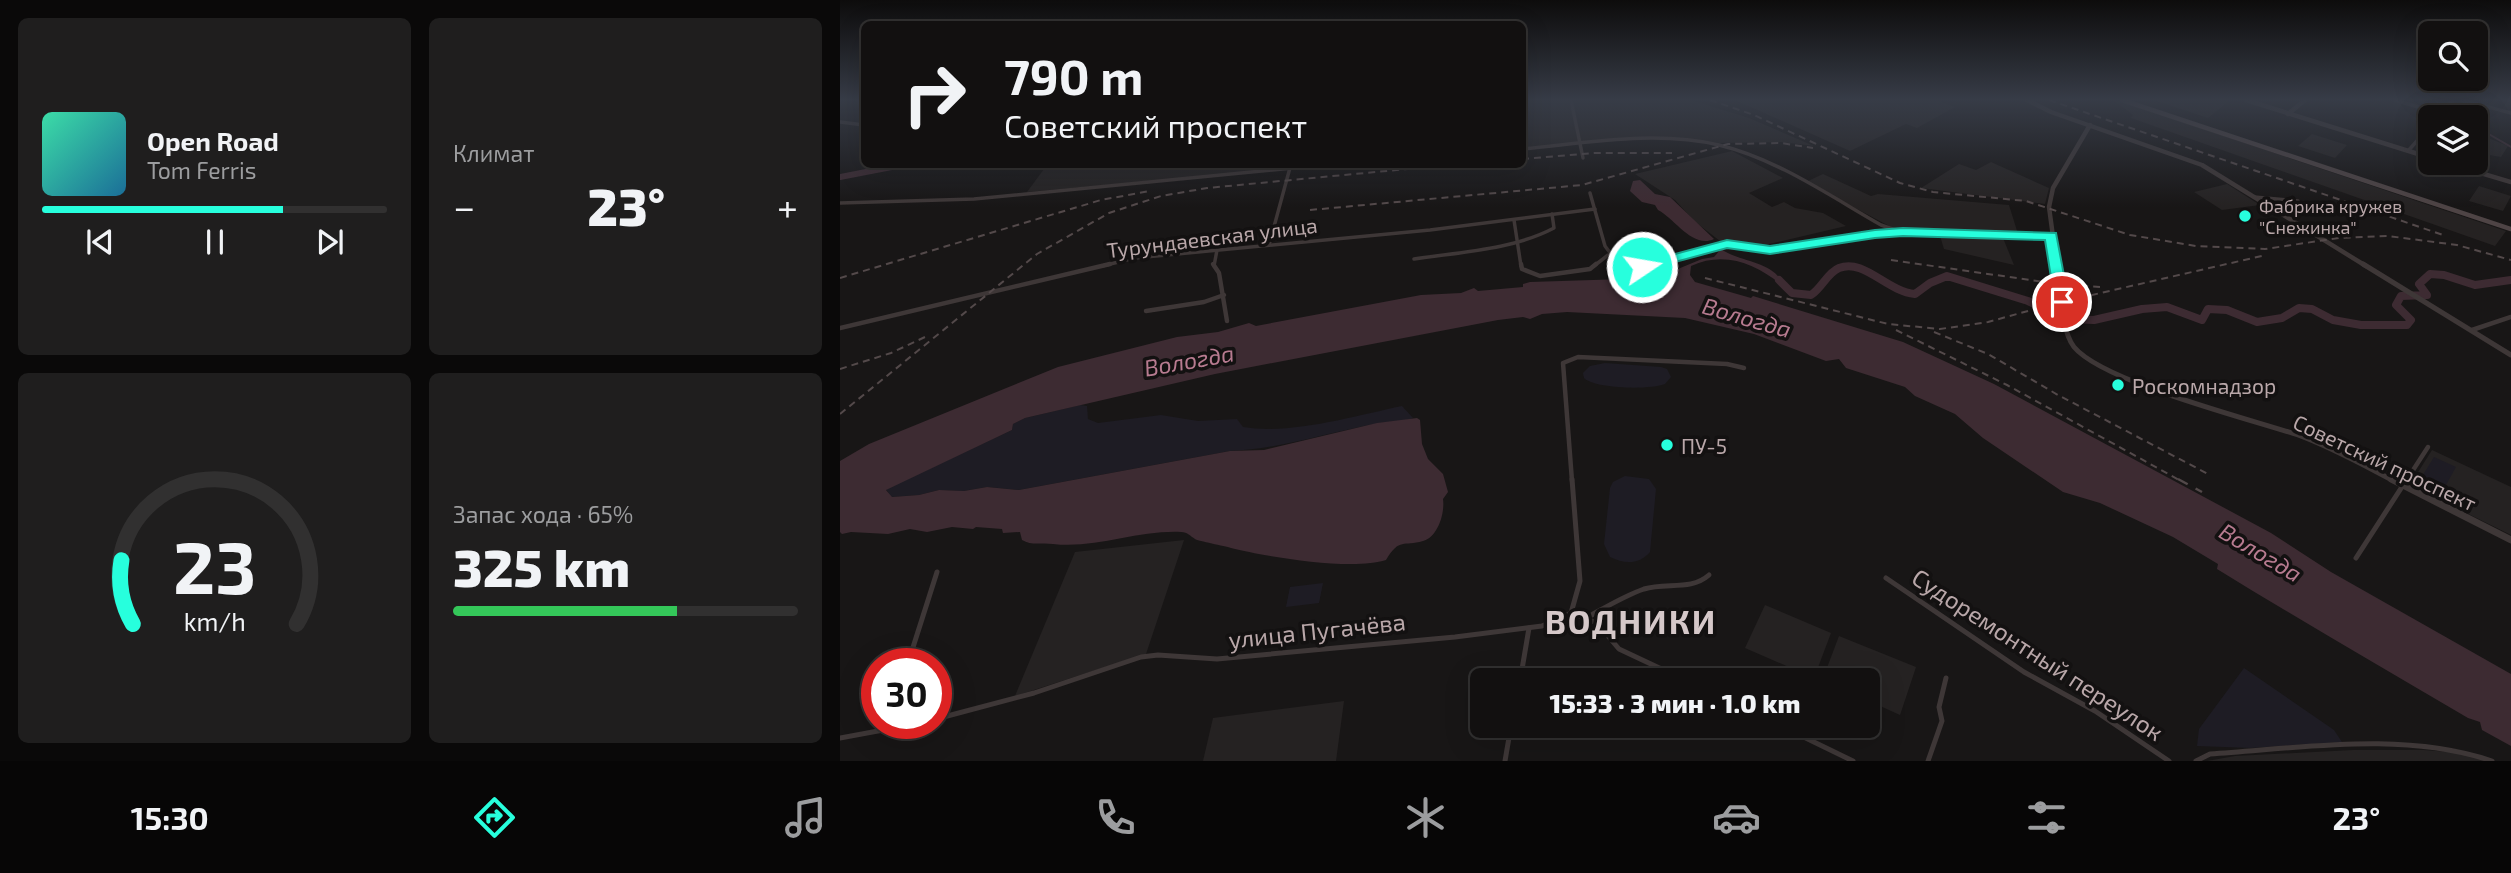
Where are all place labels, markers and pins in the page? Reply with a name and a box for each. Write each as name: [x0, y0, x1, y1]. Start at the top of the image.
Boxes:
place label: Фабрика кружев "Снежинка": [2259, 195, 2402, 238]
marker: Фабрика кружев "Снежинка": [2237, 208, 2253, 224]
pin: [2032, 272, 2092, 332]
place label: Роскомнадзор: [2132, 373, 2276, 398]
marker: Роскомнадзор: [2110, 377, 2126, 393]
place label: ПУ-5: [1681, 433, 1727, 458]
marker: ПУ-5: [1659, 437, 1675, 453]

